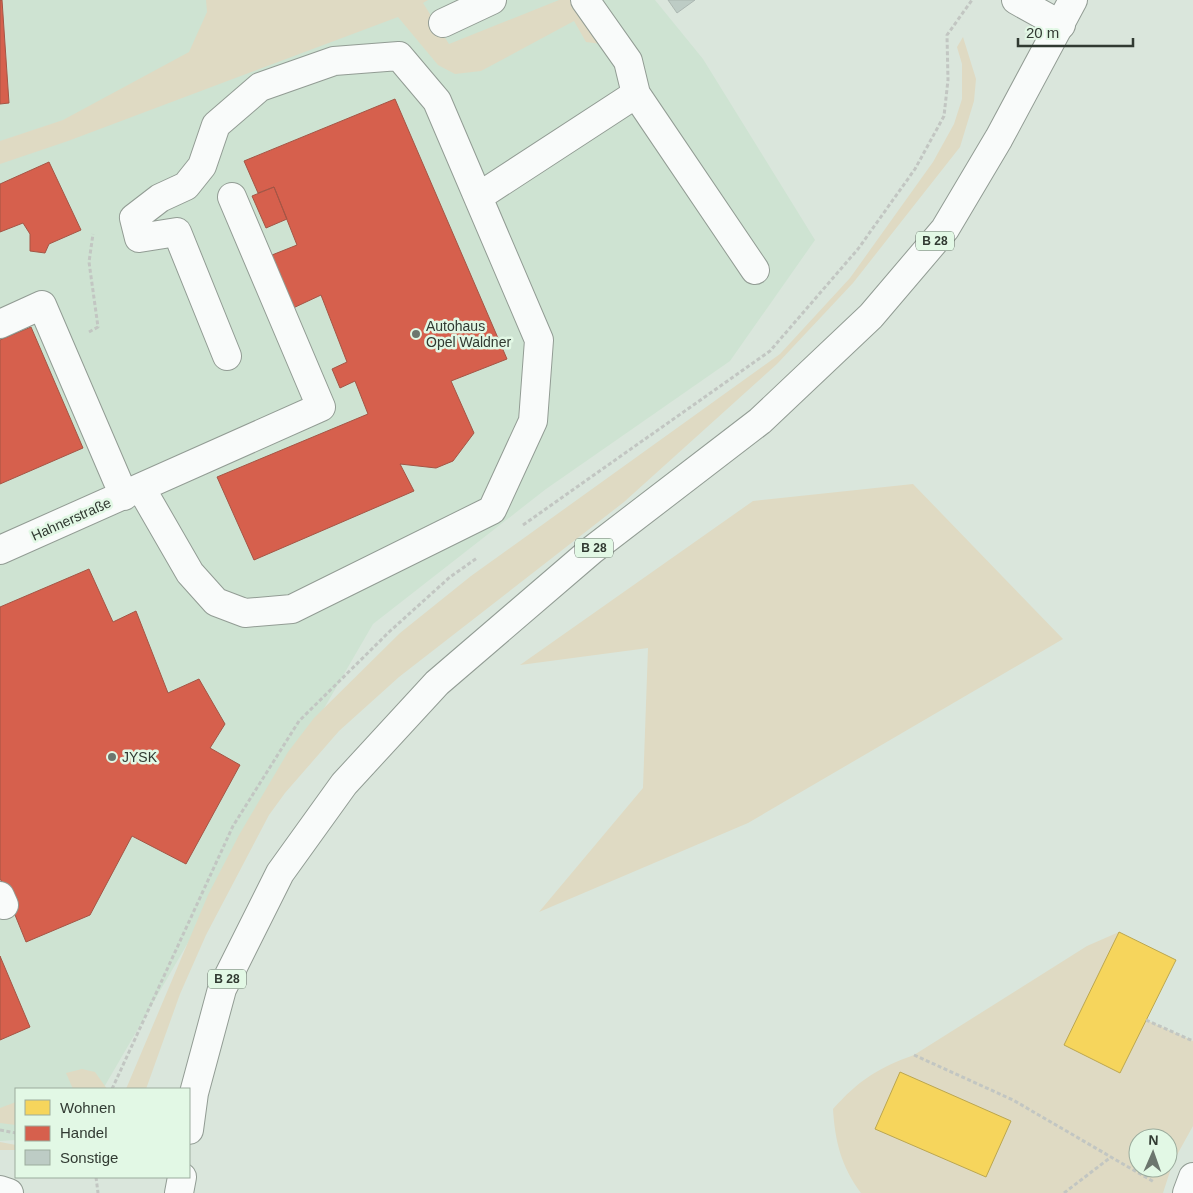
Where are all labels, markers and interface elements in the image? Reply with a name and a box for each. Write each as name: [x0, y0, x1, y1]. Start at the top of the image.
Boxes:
scale bar: [1018, 15, 1133, 47]
text: 20 m: [1026, 24, 1059, 41]
road number: B 28: [916, 232, 954, 250]
place label: Autohaus Opel Waldner: [426, 318, 511, 350]
marker: Autohaus Opel Waldner: [410, 328, 422, 340]
street label: Hahnerstraße: [29, 494, 114, 544]
road number: B 28: [575, 538, 613, 558]
place label: JYSK: [122, 749, 158, 765]
marker: JYSK: [106, 751, 118, 763]
road number: B 28: [208, 970, 246, 989]
legend: [15, 1088, 190, 1178]
text: Wohnen: [60, 1099, 116, 1116]
text: Handel: [60, 1124, 108, 1141]
north arrow: [1128, 1128, 1178, 1178]
text: N: [1148, 1132, 1159, 1148]
text: Sonstige: [60, 1149, 118, 1166]

